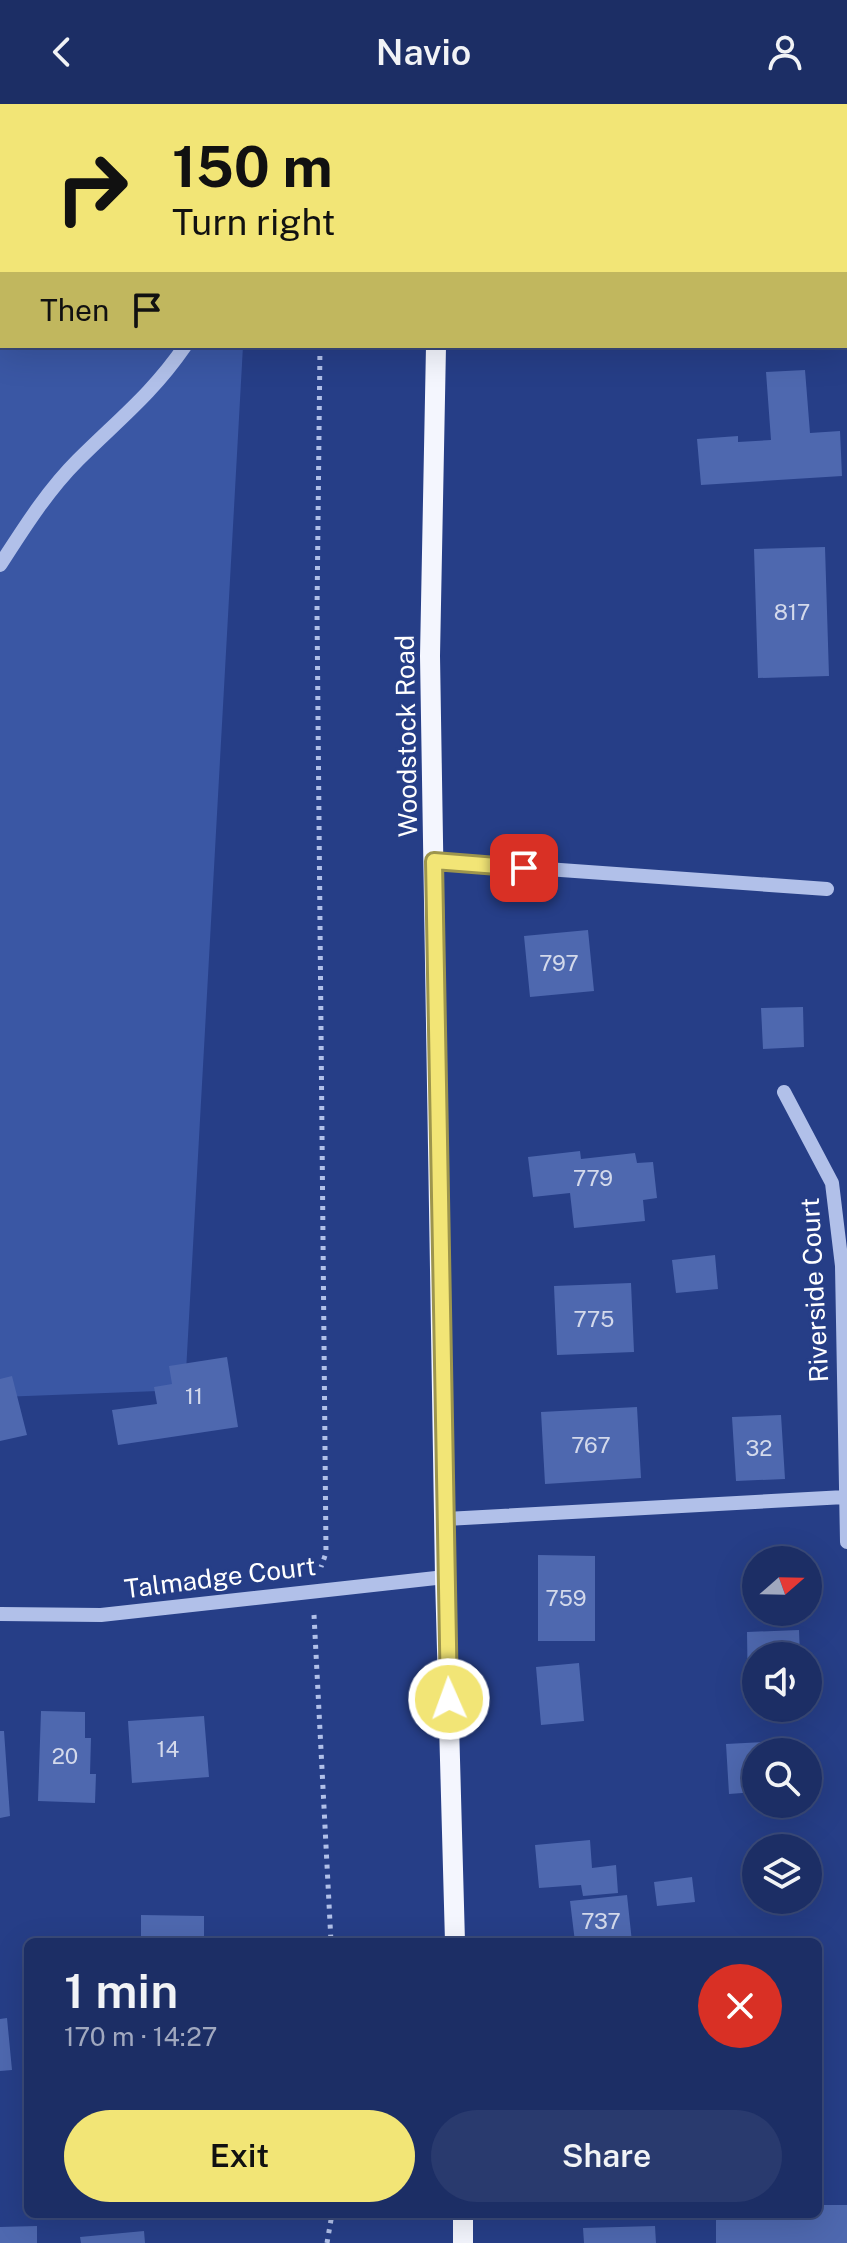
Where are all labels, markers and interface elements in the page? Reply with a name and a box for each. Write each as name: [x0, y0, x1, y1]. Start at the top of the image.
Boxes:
icon: back: [40, 30, 84, 74]
icon: person: [763, 30, 807, 74]
text: Navio: [376, 31, 471, 73]
text: 150 m: [172, 134, 333, 200]
icon: right: [40, 136, 144, 240]
text: Turn right: [172, 201, 335, 243]
icon: arrive: [125, 288, 169, 332]
text: Then: [40, 292, 109, 328]
house number: 817: [774, 599, 810, 625]
street label: Woodstock Road: [389, 635, 423, 837]
pin: [490, 834, 558, 902]
icon: arrive: [502, 846, 546, 890]
house number: 797: [539, 950, 579, 976]
house number: 779: [573, 1165, 613, 1191]
street label: Riverside Court: [794, 1197, 834, 1383]
house number: 775: [574, 1306, 614, 1332]
house number: 11: [185, 1383, 203, 1409]
house number: 767: [571, 1432, 611, 1458]
house number: 32: [746, 1435, 772, 1461]
north arrow: [742, 1546, 822, 1626]
map controls: [742, 1546, 822, 1914]
street label: Talmadge Court: [123, 1550, 317, 1604]
house number: 759: [545, 1585, 587, 1611]
button: sound: [742, 1642, 822, 1722]
position arrow: [407, 1657, 491, 1741]
house number: 14: [157, 1736, 180, 1762]
button: search: [742, 1738, 822, 1818]
house number: 20: [52, 1743, 78, 1769]
button: layers: [742, 1834, 822, 1914]
house number: 737: [581, 1908, 621, 1934]
text: 1 min: [64, 1962, 178, 2019]
button: close: [698, 1964, 782, 2048]
text: 170 m · 14:27: [64, 2021, 217, 2052]
button: Exit: [64, 2110, 415, 2202]
button: Share: [431, 2110, 782, 2202]

